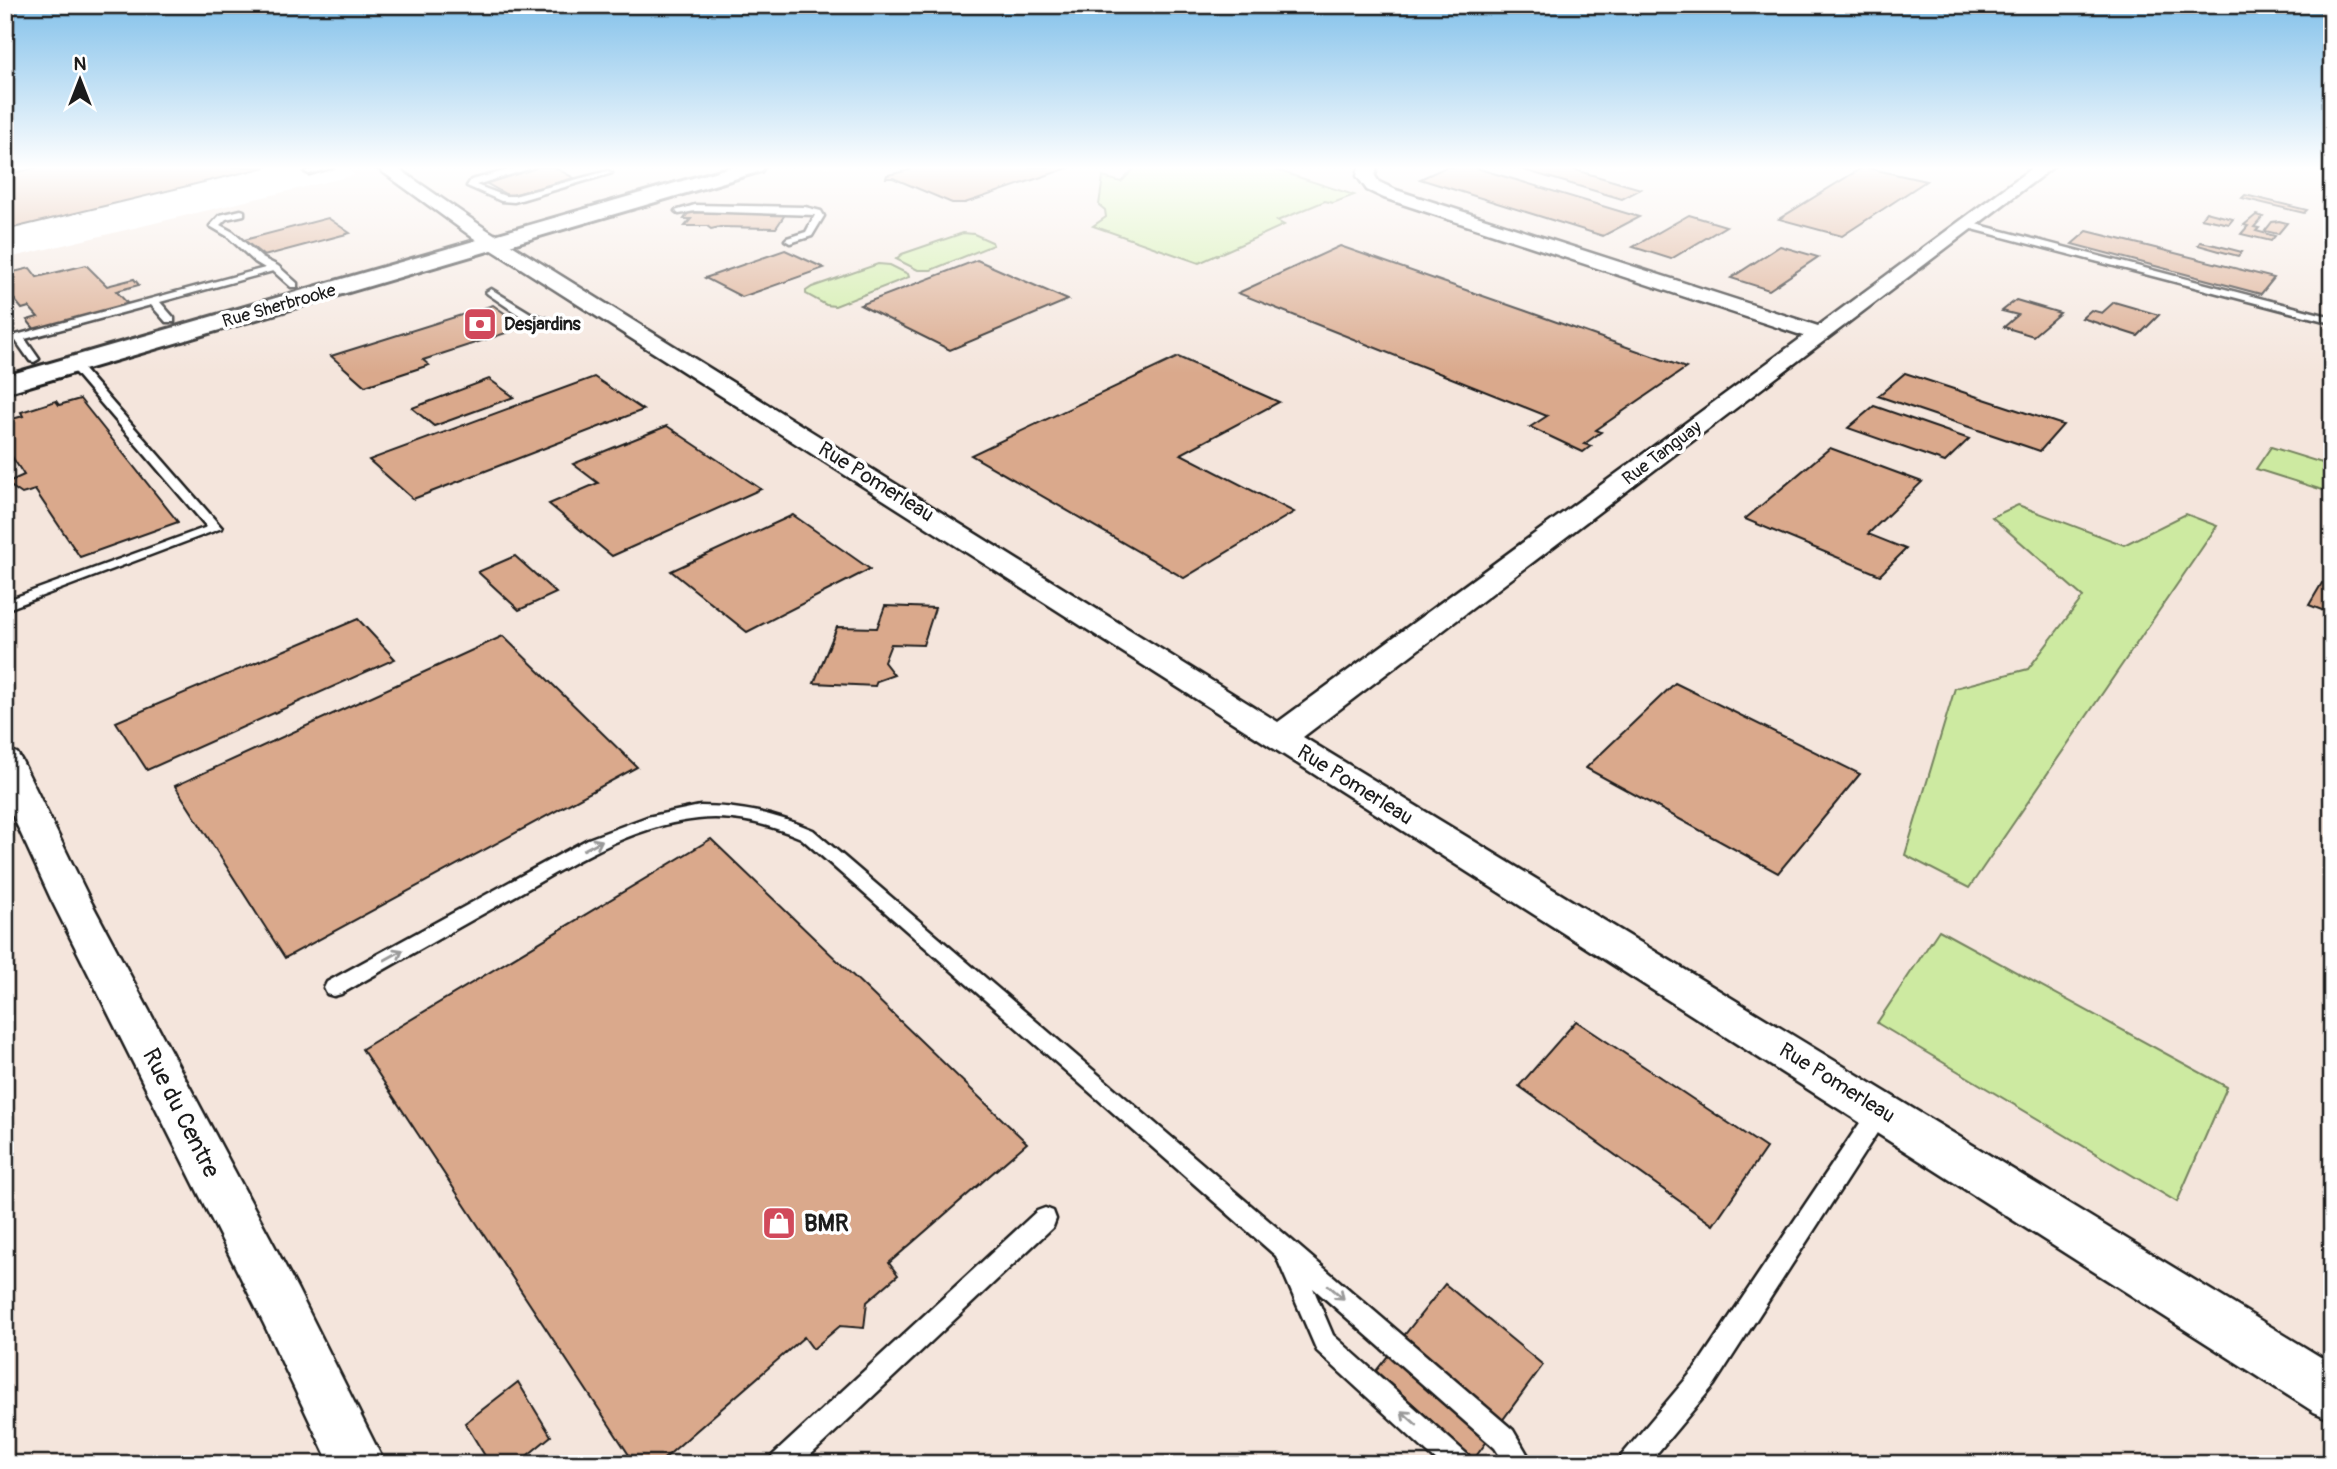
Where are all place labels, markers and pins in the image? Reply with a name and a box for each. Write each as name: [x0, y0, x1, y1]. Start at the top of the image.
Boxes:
bank icon: Desjardins: [461, 305, 499, 343]
place label: Desjardins: [504, 313, 581, 336]
shop icon: BMR: [760, 1204, 798, 1242]
place label: BMR: [804, 1209, 849, 1238]

